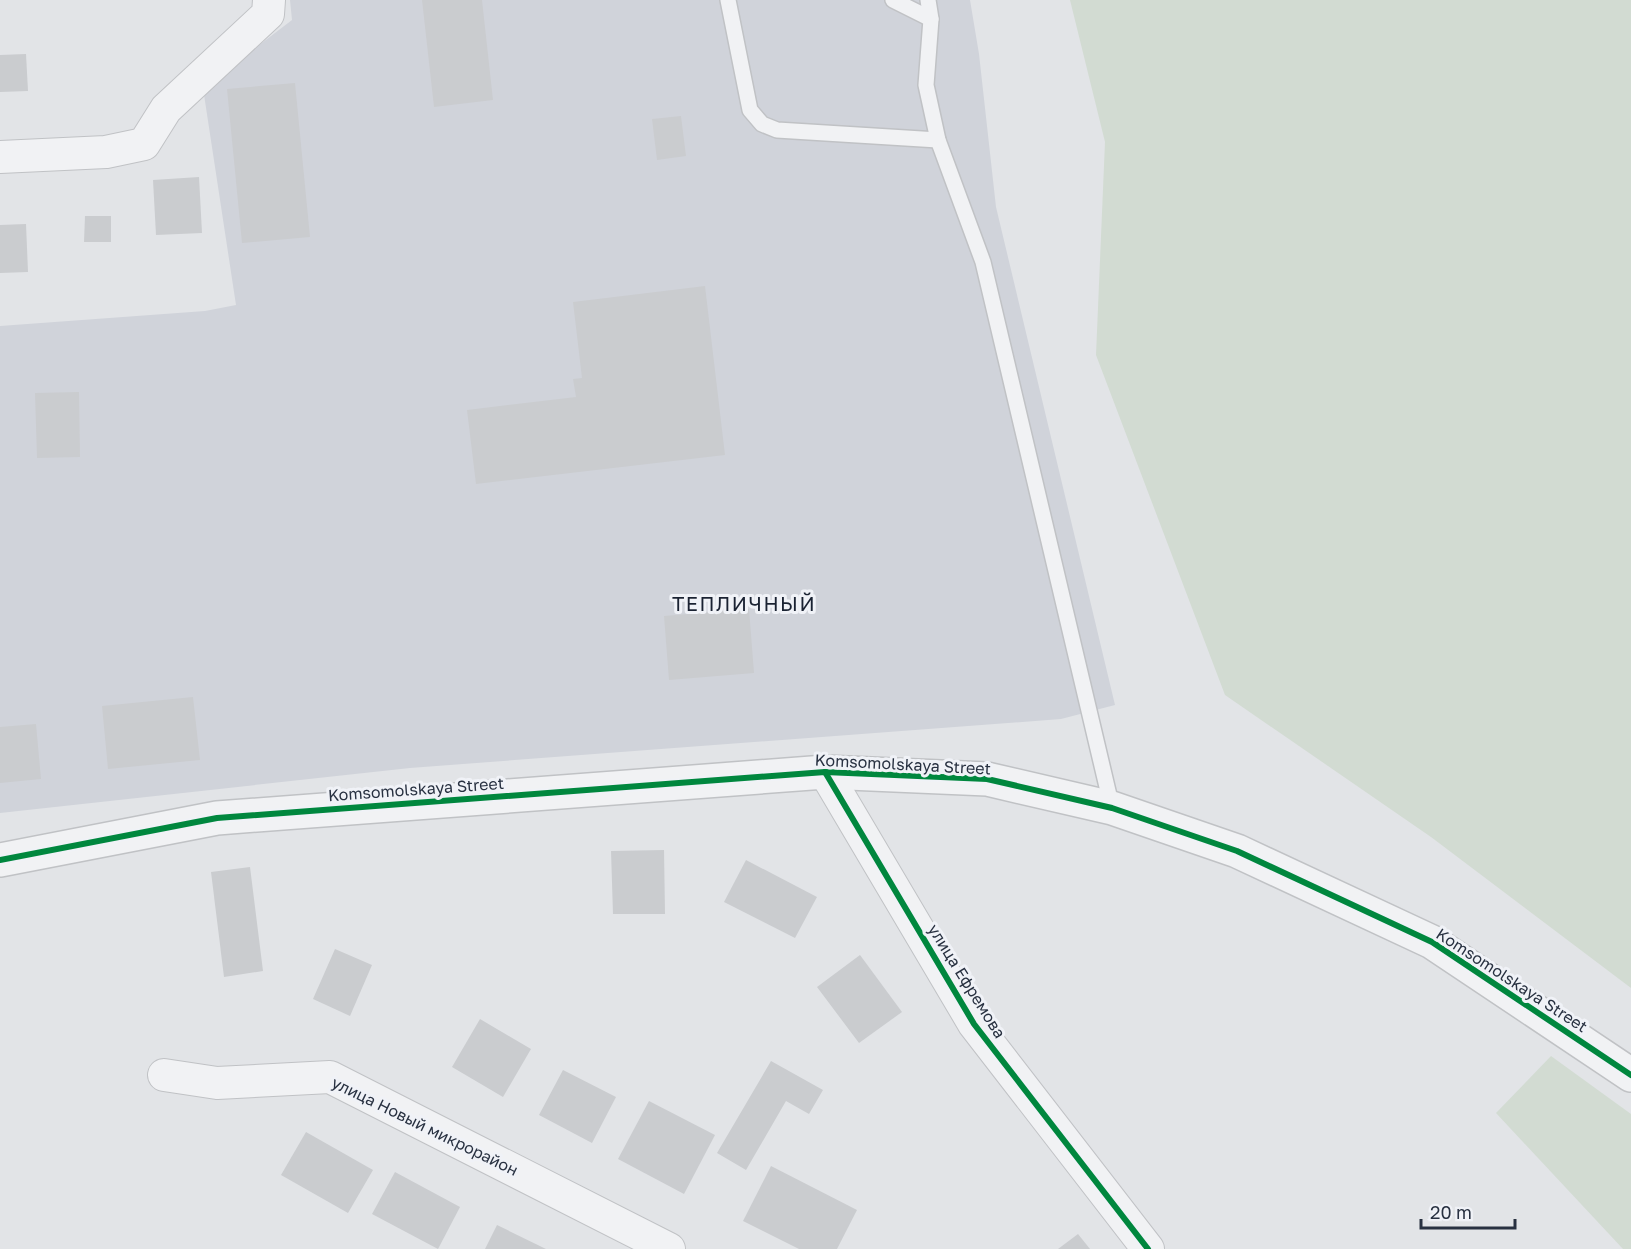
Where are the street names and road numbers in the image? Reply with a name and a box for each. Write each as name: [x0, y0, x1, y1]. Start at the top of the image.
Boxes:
street label: Komsomolskaya Street: [814, 749, 992, 779]
street label: Komsomolskaya Street: [327, 773, 505, 805]
street label: улица Ефремова: [924, 920, 1010, 1042]
street label: Komsomolskaya Street: [1433, 924, 1591, 1036]
street label: улица Новый микрорайон: [328, 1072, 522, 1180]

